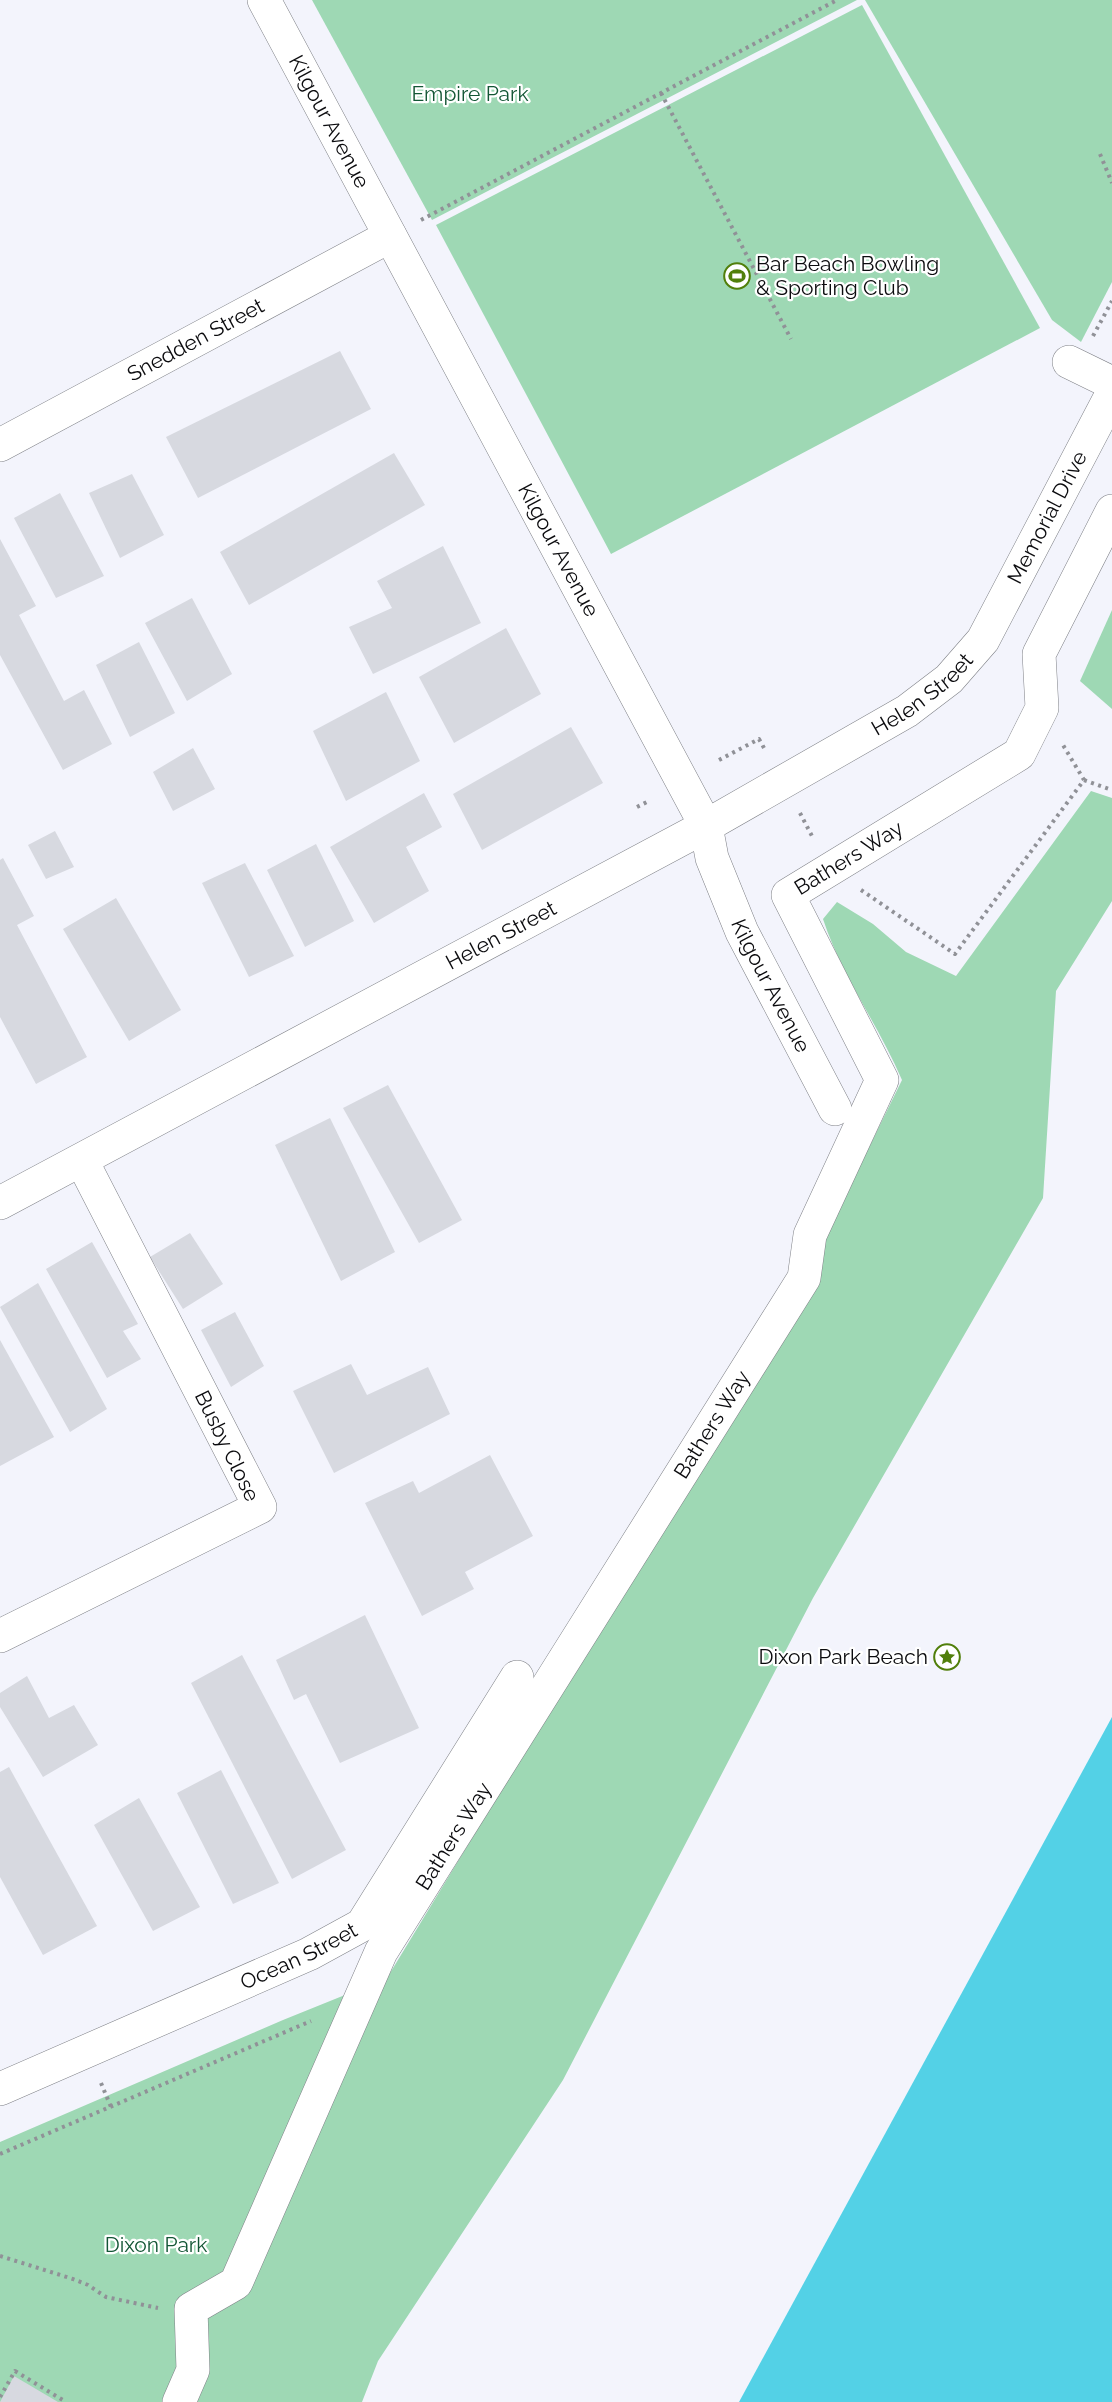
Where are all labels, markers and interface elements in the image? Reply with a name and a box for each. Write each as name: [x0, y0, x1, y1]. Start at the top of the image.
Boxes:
street label: Kilgour Avenue: [284, 51, 375, 192]
park label: Empire Park: [411, 81, 529, 106]
place label: Bar Beach Bowling & Sporting Club: [756, 251, 939, 300]
sports icon: Bar Beach Bowling & Sporting Club: [722, 261, 752, 291]
street label: Snedden Street: [123, 293, 268, 387]
street label: Memorial Drive: [1002, 446, 1092, 588]
street label: Kilgour Avenue: [513, 479, 605, 621]
street label: Helen Street: [867, 648, 978, 741]
street label: Bathers Way: [790, 815, 907, 900]
street label: Helen Street: [441, 895, 560, 975]
street label: Kilgour Avenue: [726, 915, 816, 1056]
street label: Bathers Way: [668, 1366, 755, 1483]
street label: Busby Close: [190, 1386, 265, 1505]
place icon: Dixon Park Beach: [932, 1642, 962, 1672]
place label: Dixon Park Beach: [758, 1644, 928, 1669]
street label: Bathers Way: [410, 1777, 496, 1894]
street label: Ocean Street: [236, 1917, 361, 1994]
park label: Dixon Park: [105, 2232, 207, 2257]

